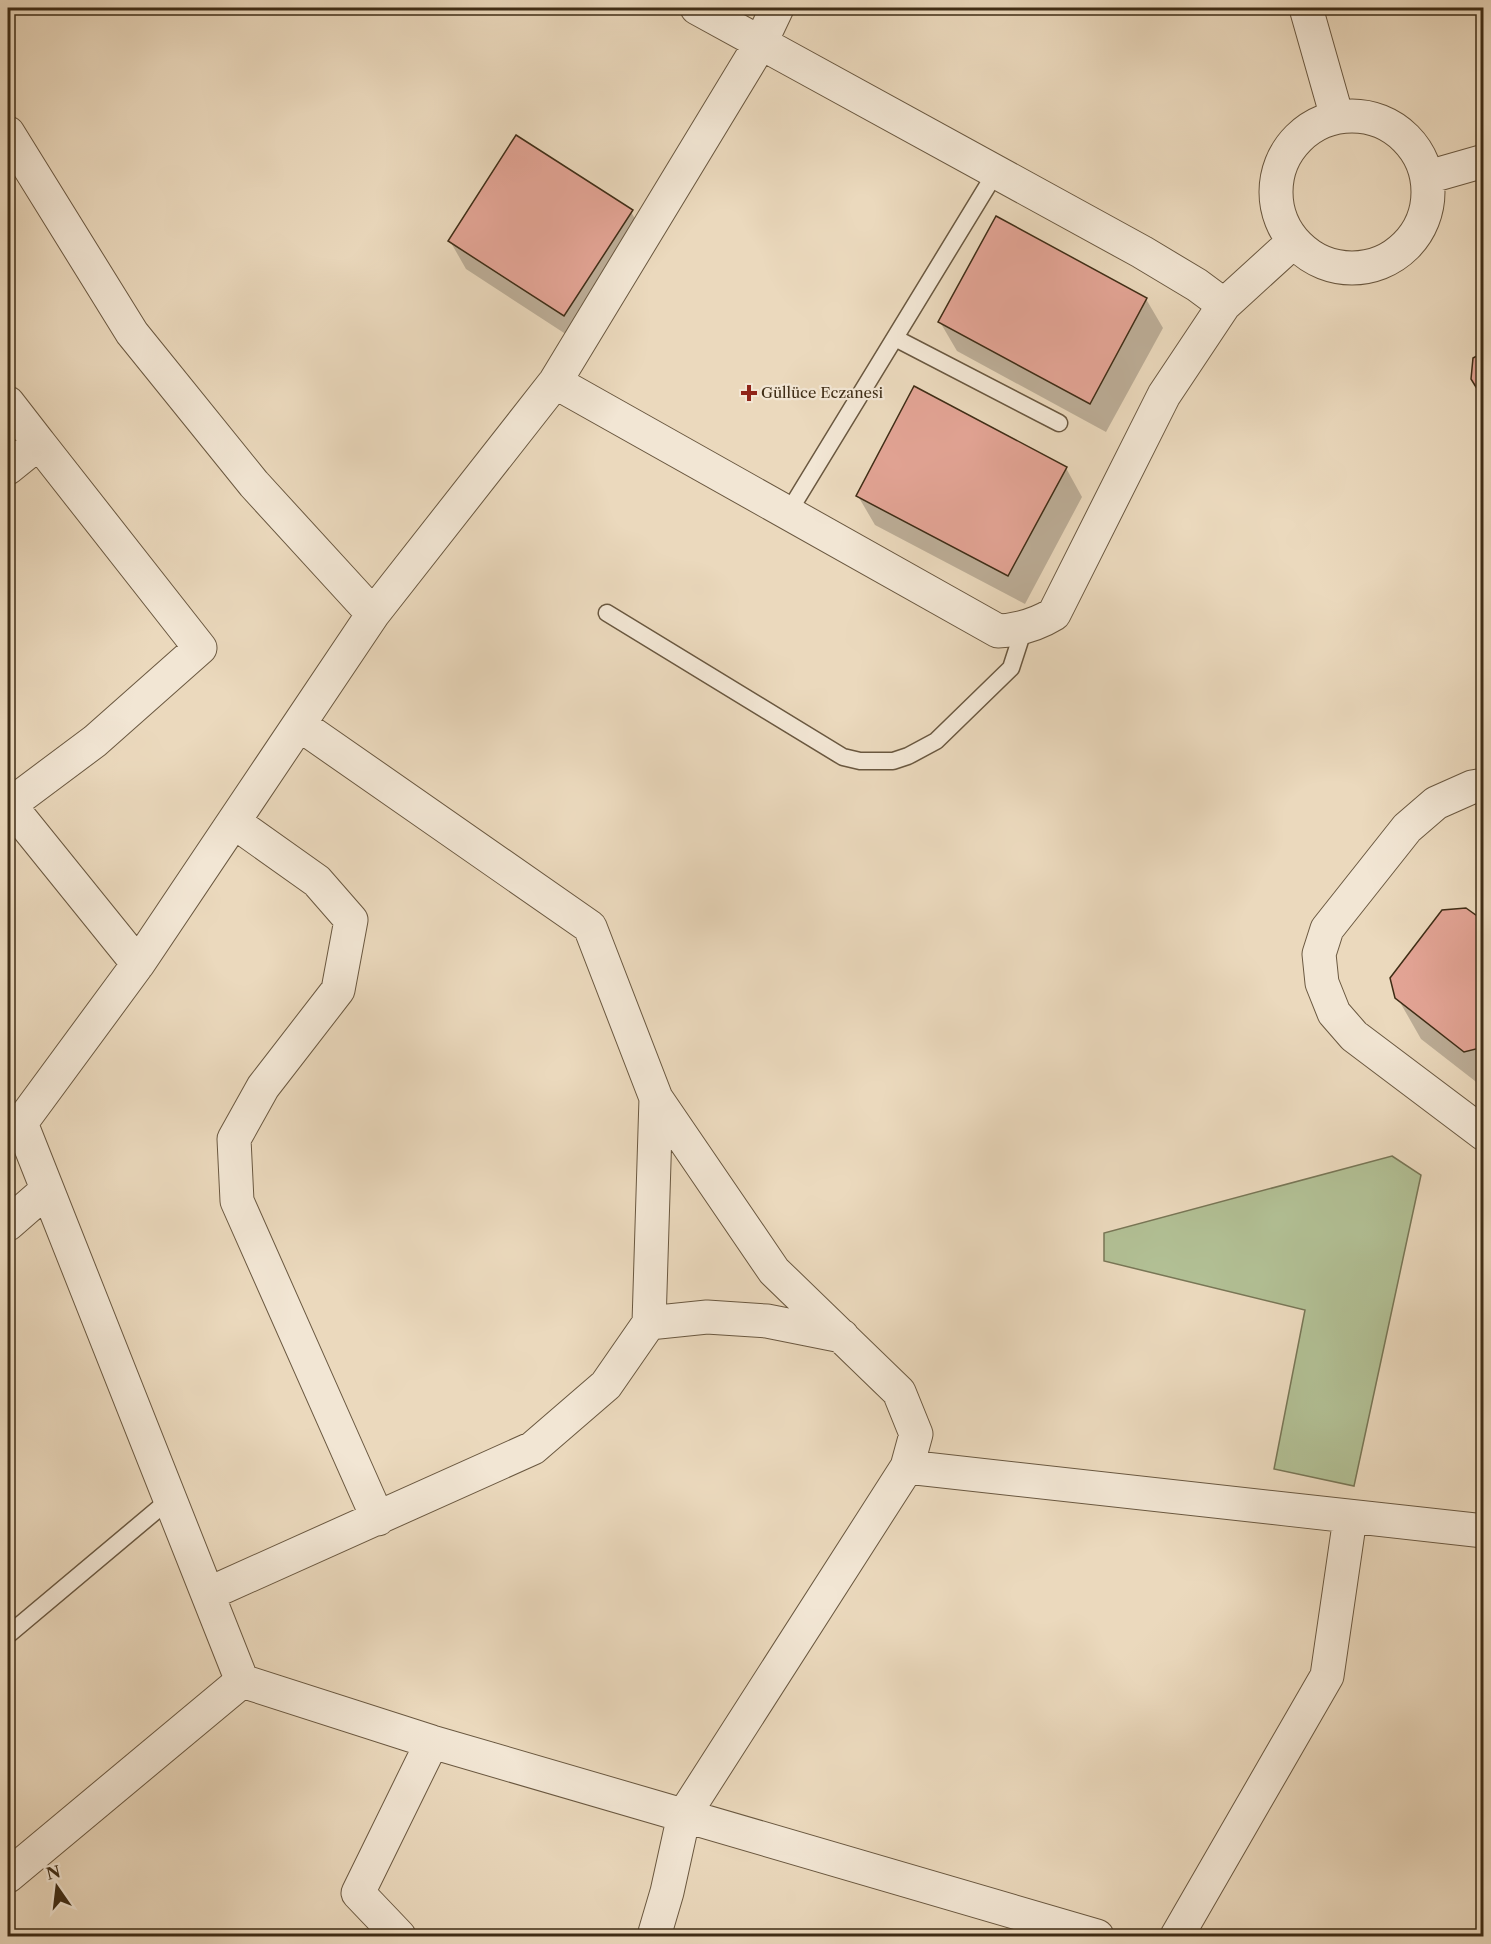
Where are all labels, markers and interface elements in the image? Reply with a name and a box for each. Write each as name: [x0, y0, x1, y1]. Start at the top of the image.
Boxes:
place label: Güllüce Eczanesi: [761, 383, 883, 402]
marker: Güllüce Eczanesi: [742, 386, 756, 400]
north arrow: [27, 1857, 87, 1917]
text: N: [44, 1861, 63, 1884]

